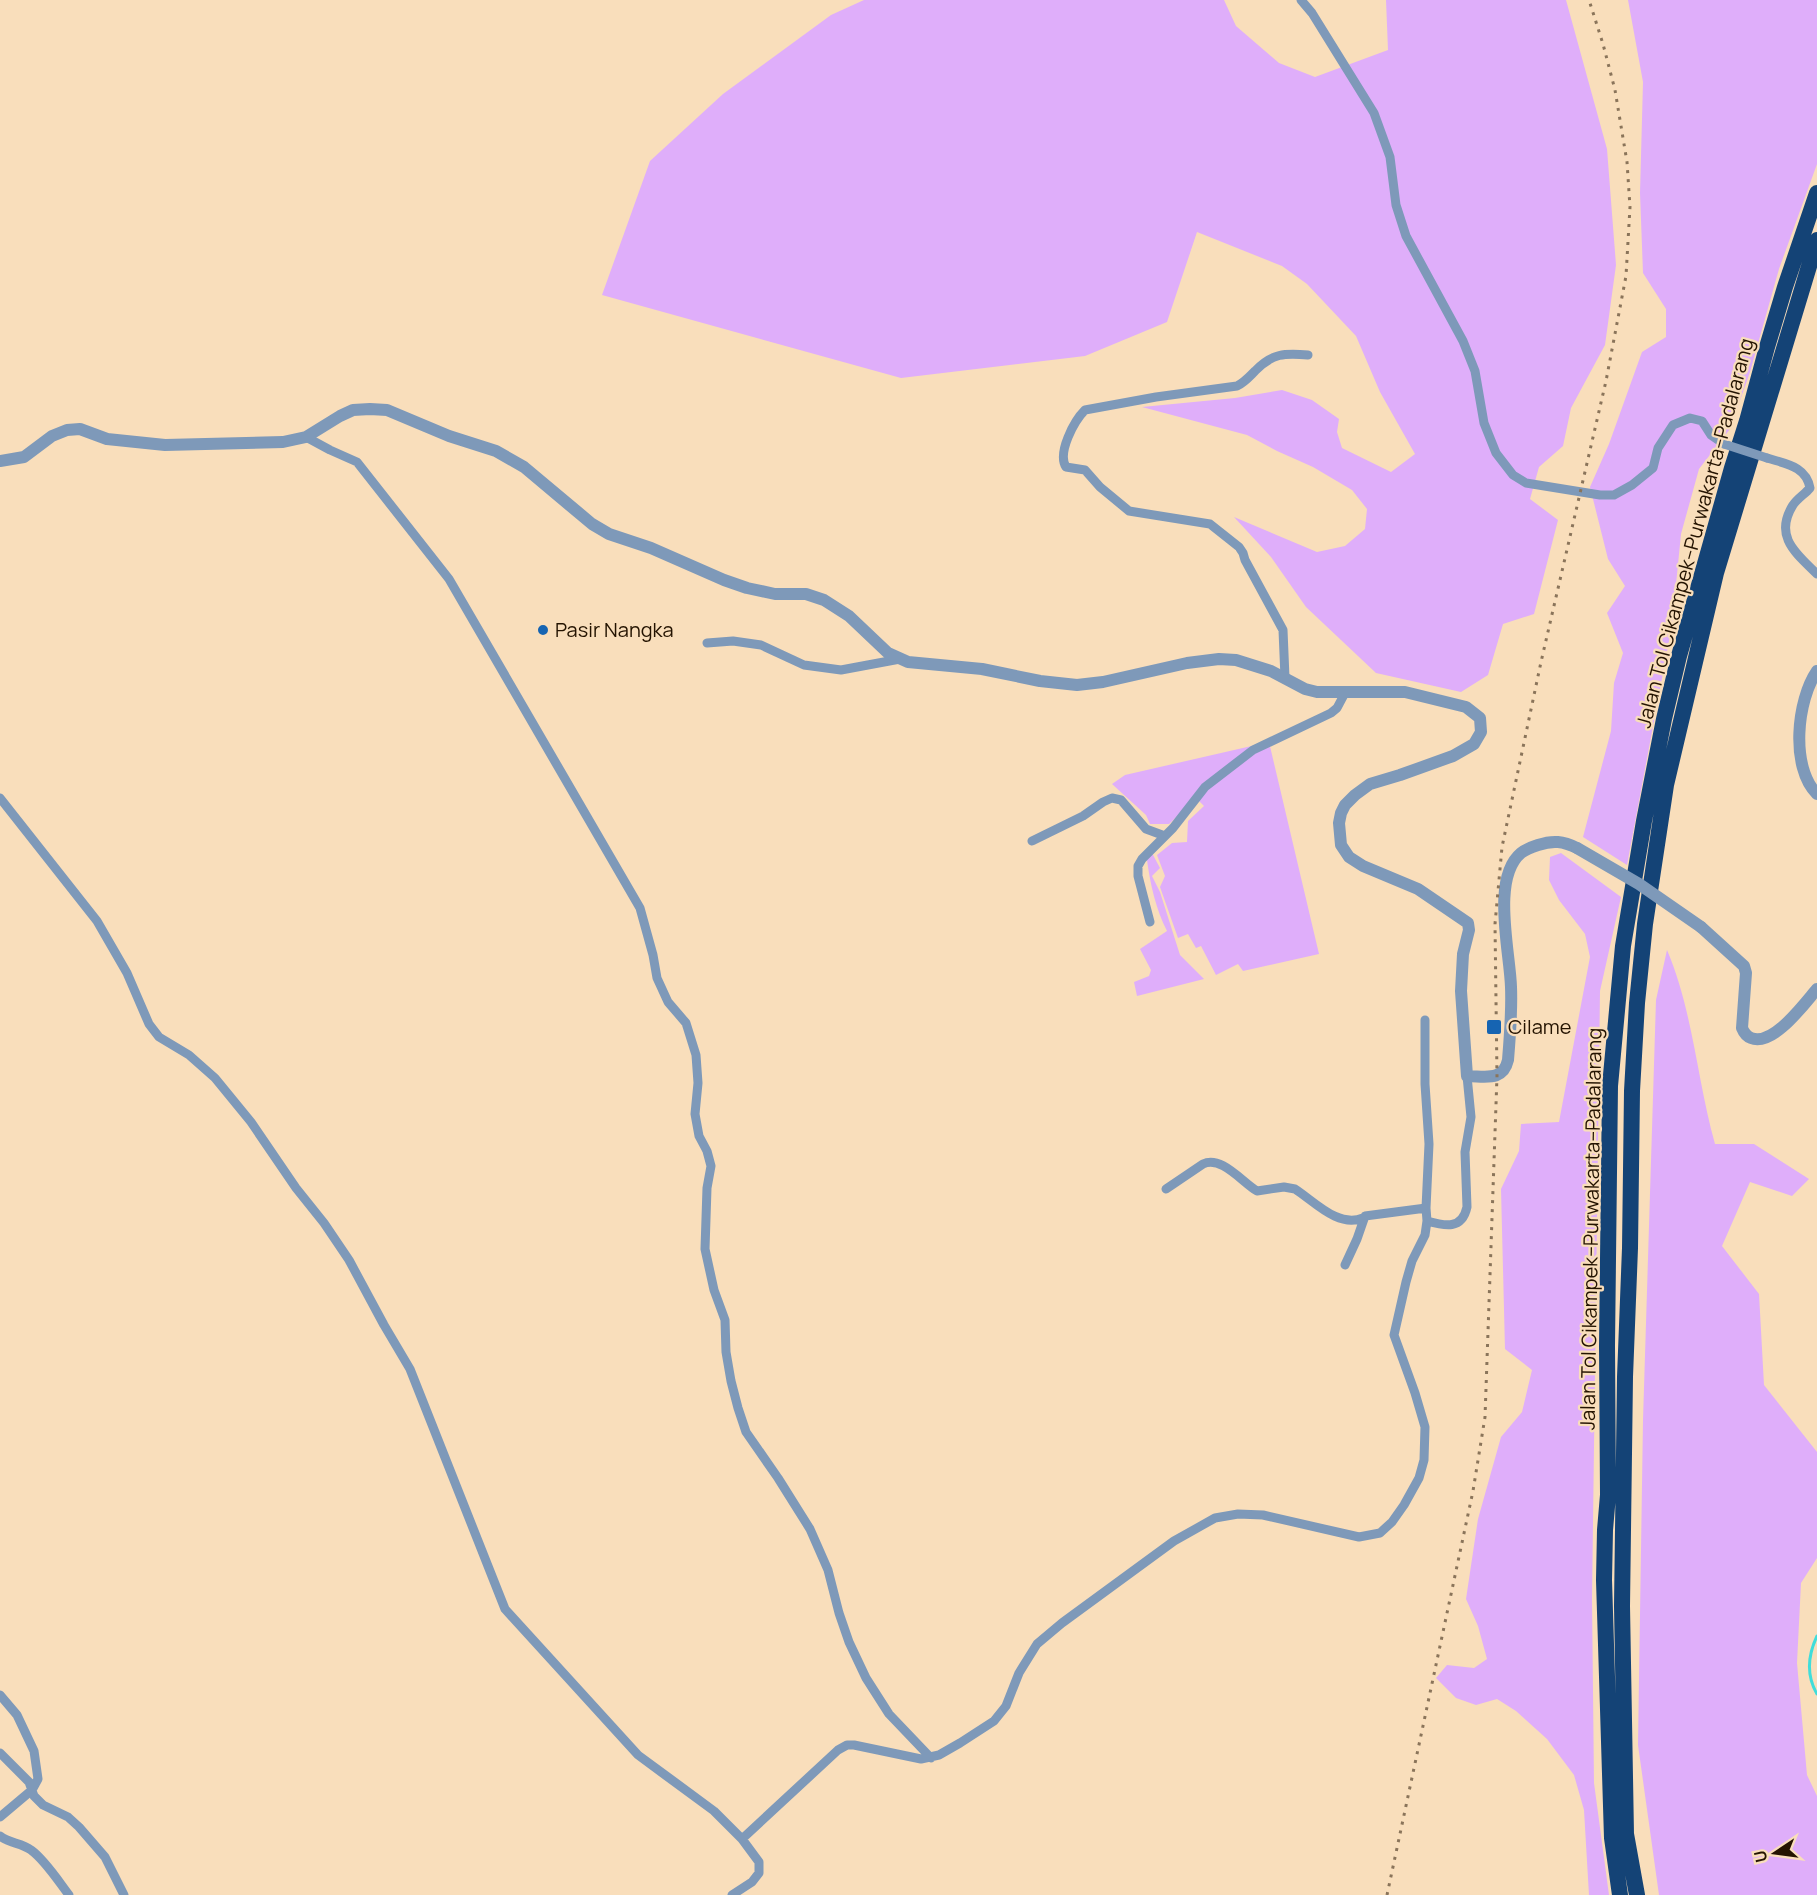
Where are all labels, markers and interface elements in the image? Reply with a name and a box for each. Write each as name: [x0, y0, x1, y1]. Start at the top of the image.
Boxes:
street label: Jalan Tol Cikampek–Purwakarta–Padalarang: [1629, 335, 1760, 731]
place label: Pasir Nangka: [555, 616, 674, 643]
marker: Pasir Nangka: [536, 623, 550, 637]
place label: Cilame: [1508, 1013, 1571, 1040]
marker: Cilame: [1485, 1018, 1503, 1036]
street label: Jalan Tol Cikampek–Purwakarta–Padalarang: [1573, 1028, 1608, 1430]
north arrow: [1745, 1823, 1805, 1883]
text: U: [1748, 1848, 1772, 1864]

